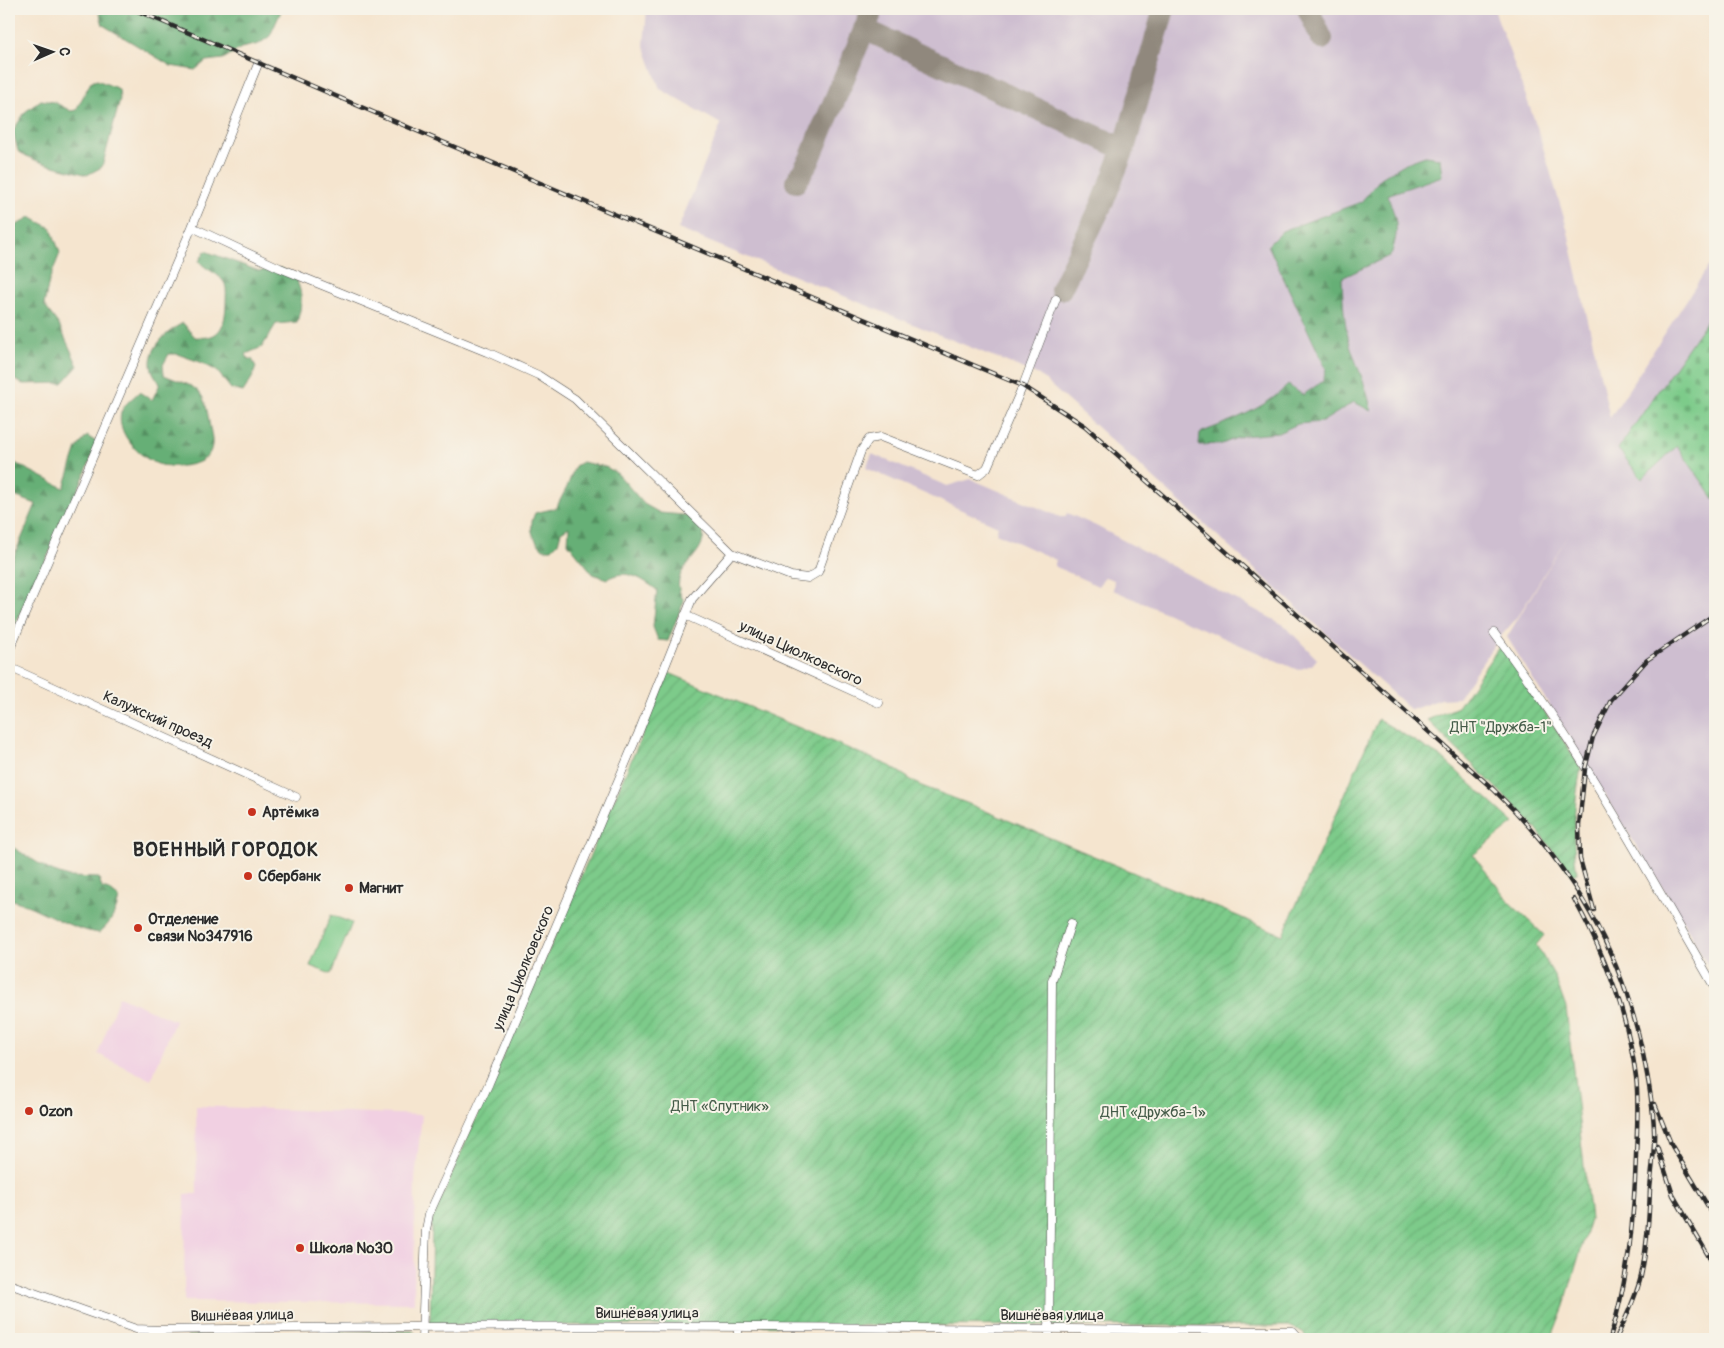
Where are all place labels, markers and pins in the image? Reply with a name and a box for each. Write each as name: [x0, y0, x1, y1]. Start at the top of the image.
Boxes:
place label: Артёмка: [262, 803, 319, 822]
marker: Артёмка: [246, 806, 258, 818]
place label: Сбербанк: [258, 867, 321, 886]
marker: Сбербанк: [242, 870, 254, 882]
place label: Магнит: [359, 879, 404, 898]
marker: Магнит: [343, 882, 355, 894]
place label: Отделение связи №347916: [147, 910, 253, 946]
marker: Отделение связи №347916: [132, 922, 144, 934]
place label: Ozon: [39, 1102, 73, 1121]
marker: Ozon: [23, 1105, 35, 1117]
place label: Школа №30: [309, 1239, 393, 1258]
marker: Школа №30: [294, 1242, 306, 1254]

